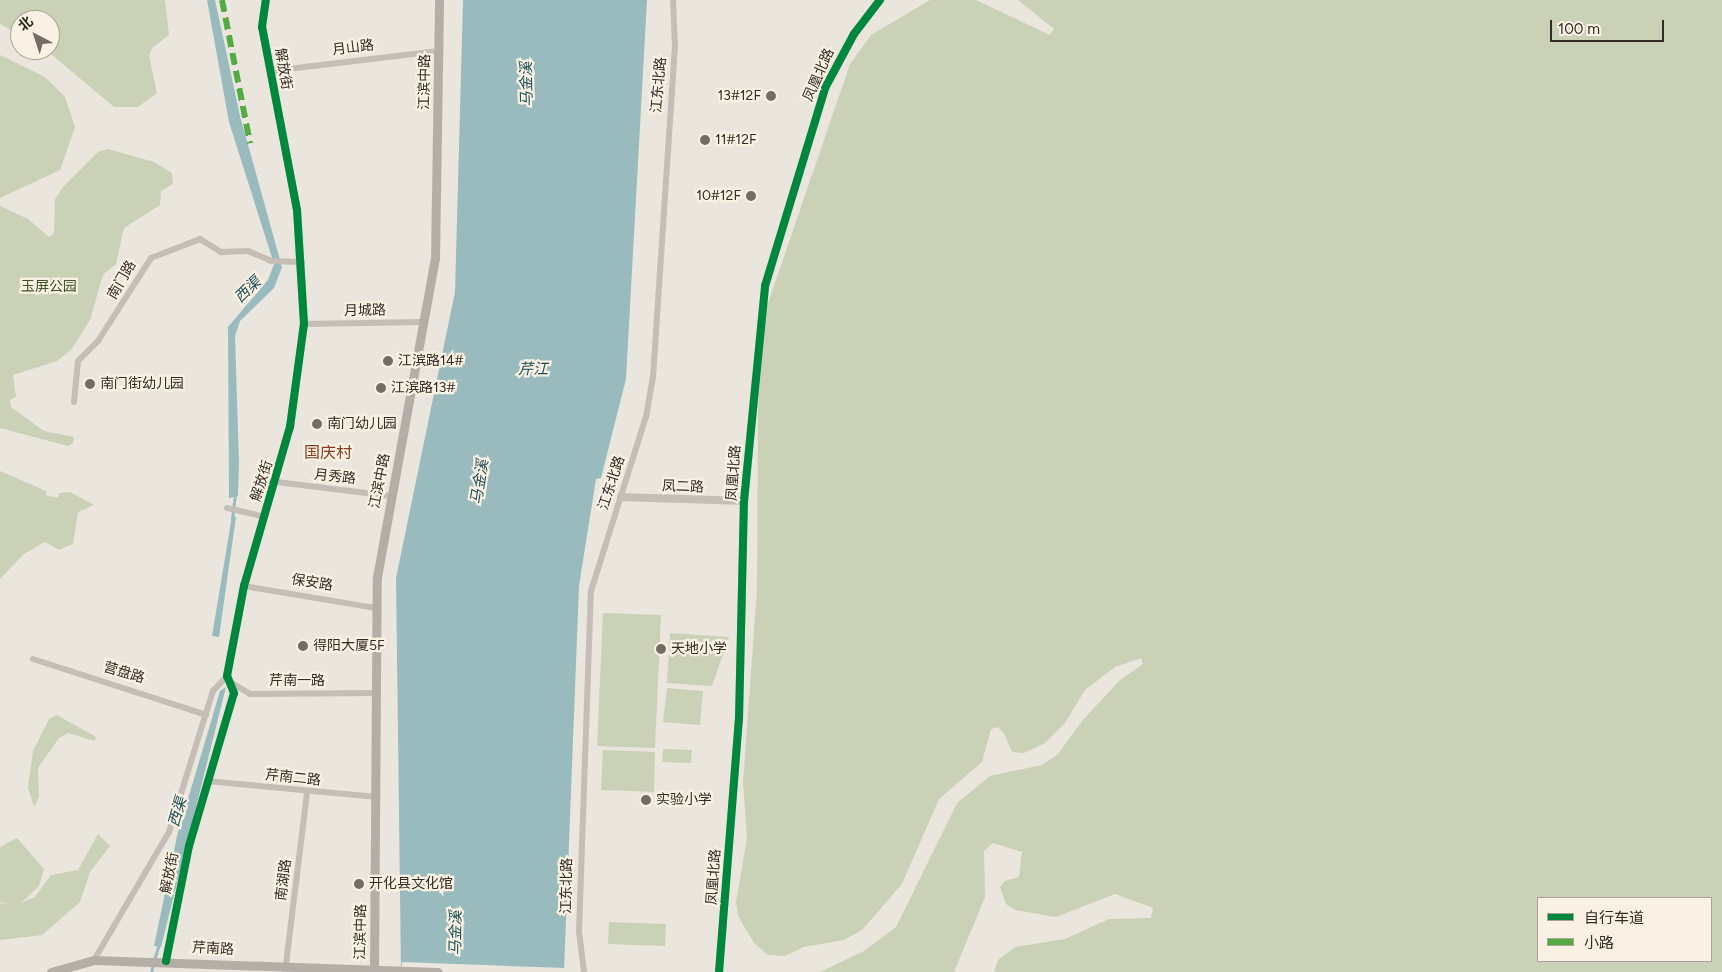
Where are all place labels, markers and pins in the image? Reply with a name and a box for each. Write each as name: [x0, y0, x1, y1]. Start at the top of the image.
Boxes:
place label: 13#12F: [718, 88, 761, 104]
marker: 13#12F: [765, 90, 777, 102]
place label: 11#12F: [715, 132, 757, 148]
marker: 11#12F: [699, 134, 711, 146]
place label: 10#12F: [696, 188, 741, 204]
marker: 10#12F: [745, 190, 757, 202]
place label: 江滨路14#: [398, 353, 463, 369]
marker: 江滨路14#: [382, 355, 394, 367]
place label: 南门街幼儿园: [100, 376, 184, 392]
marker: 南门街幼儿园: [84, 378, 96, 390]
place label: 江滨路13#: [391, 380, 455, 396]
marker: 江滨路13#: [375, 382, 387, 394]
place label: 南门幼儿园: [327, 416, 397, 432]
marker: 南门幼儿园: [311, 418, 323, 430]
place label: 得阳大厦5F: [313, 638, 385, 654]
marker: 得阳大厦5F: [297, 640, 309, 652]
place label: 天地小学: [671, 641, 727, 657]
marker: 天地小学: [655, 643, 667, 655]
place label: 实验小学: [656, 792, 712, 808]
marker: 实验小学: [640, 794, 652, 806]
place label: 开化县文化馆: [369, 876, 453, 892]
marker: 开化县文化馆: [353, 878, 365, 890]

